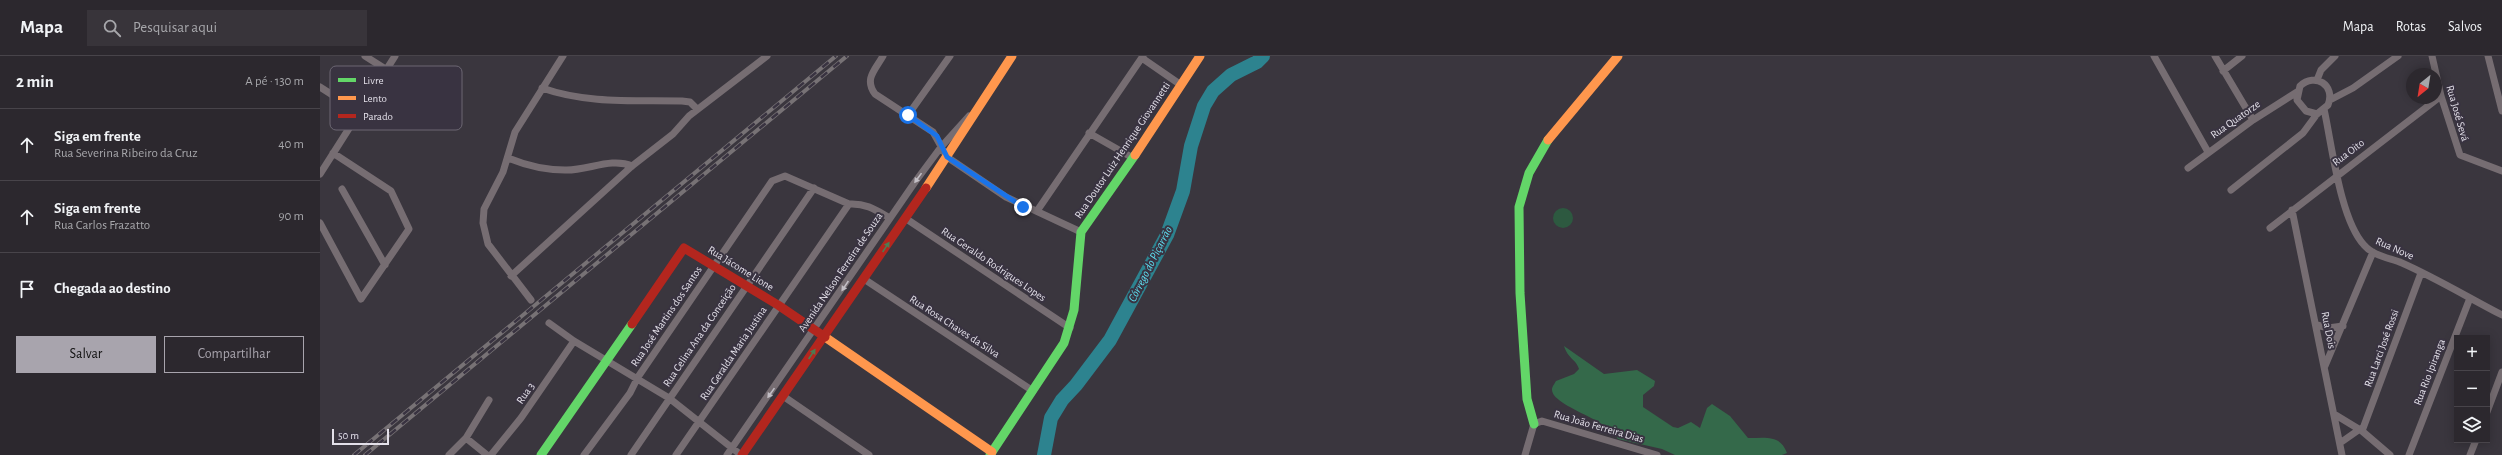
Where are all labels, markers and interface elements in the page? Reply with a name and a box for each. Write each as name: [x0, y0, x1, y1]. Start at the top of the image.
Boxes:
search box: [87, 10, 367, 46]
icon: search: [101, 17, 123, 39]
text: Mapa: [20, 18, 63, 37]
text: Pesquisar aqui: [133, 20, 217, 35]
text: Mapa: [2343, 20, 2374, 34]
text: Rotas: [2396, 20, 2426, 34]
text: Salvos: [2448, 20, 2482, 34]
legend: [330, 66, 462, 130]
north arrow: [2406, 68, 2442, 104]
text: 2 min: [16, 73, 54, 90]
text: A pé · 130 m: [245, 75, 304, 88]
text: Livre: [363, 75, 384, 86]
street label: Rua Doutor Luiz Henrique Giovannetti: [1073, 80, 1172, 220]
street label: Rua José Sevá: [2444, 84, 2471, 142]
text: Lento: [363, 93, 387, 104]
street label: Rua Quatorze: [2208, 98, 2262, 140]
route start: [899, 106, 917, 124]
text: Parado: [363, 111, 393, 122]
text: Siga em frente: [54, 129, 141, 144]
icon: ahead: [16, 134, 38, 156]
street label: Rua Oito: [2330, 137, 2366, 168]
text: 40 m: [278, 138, 304, 151]
text: Rua Severina Ribeiro da Cruz: [54, 147, 198, 160]
one-way arrow: [914, 173, 922, 184]
route end: [1014, 198, 1032, 216]
text: Siga em frente: [54, 201, 141, 216]
icon: ahead: [16, 206, 38, 228]
text: 90 m: [278, 210, 304, 223]
street label: Avenida Nelson Ferreira de Souza: [796, 211, 885, 334]
text: Rua Carlos Frazatto: [54, 219, 150, 232]
water label: Córrego do Piçarrão: [1126, 224, 1174, 304]
street label: Rua Geraldo Rodrigues Lopes: [939, 225, 1048, 304]
street label: Rua Nove: [2374, 235, 2416, 262]
one-way arrow: [882, 242, 890, 252]
street label: Rua Jácome Lione: [706, 244, 776, 293]
street label: Rua José Martins dos Santos: [629, 264, 704, 368]
icon: arrive: [16, 278, 38, 300]
text: Chegada ao destino: [54, 281, 171, 296]
one-way arrow: [841, 281, 849, 291]
street label: Rua Celina Ana da Conceição: [661, 282, 738, 389]
street label: Rua Rosa Chaves da Silva: [908, 293, 1002, 360]
street label: Rua Geralda Maria Justina: [698, 305, 769, 402]
street label: Rua Larci José Rossi: [2362, 308, 2401, 388]
street label: Rua Dois: [2320, 311, 2337, 350]
map controls: [2454, 335, 2490, 443]
button: +: [2454, 335, 2490, 371]
button: Salvar: [16, 336, 156, 373]
button: Compartilhar: [164, 336, 304, 373]
street label: Rua Rio Ipiranga: [2412, 338, 2447, 407]
one-way arrow: [808, 348, 816, 359]
button: −: [2454, 371, 2490, 407]
street label: Rua 3: [514, 380, 537, 406]
one-way arrow: [767, 388, 775, 398]
button: layers: [2454, 407, 2490, 443]
street label: Rua João Ferreira Dias: [1553, 408, 1645, 445]
scale bar: [332, 427, 389, 446]
text: 50 m: [338, 430, 359, 441]

